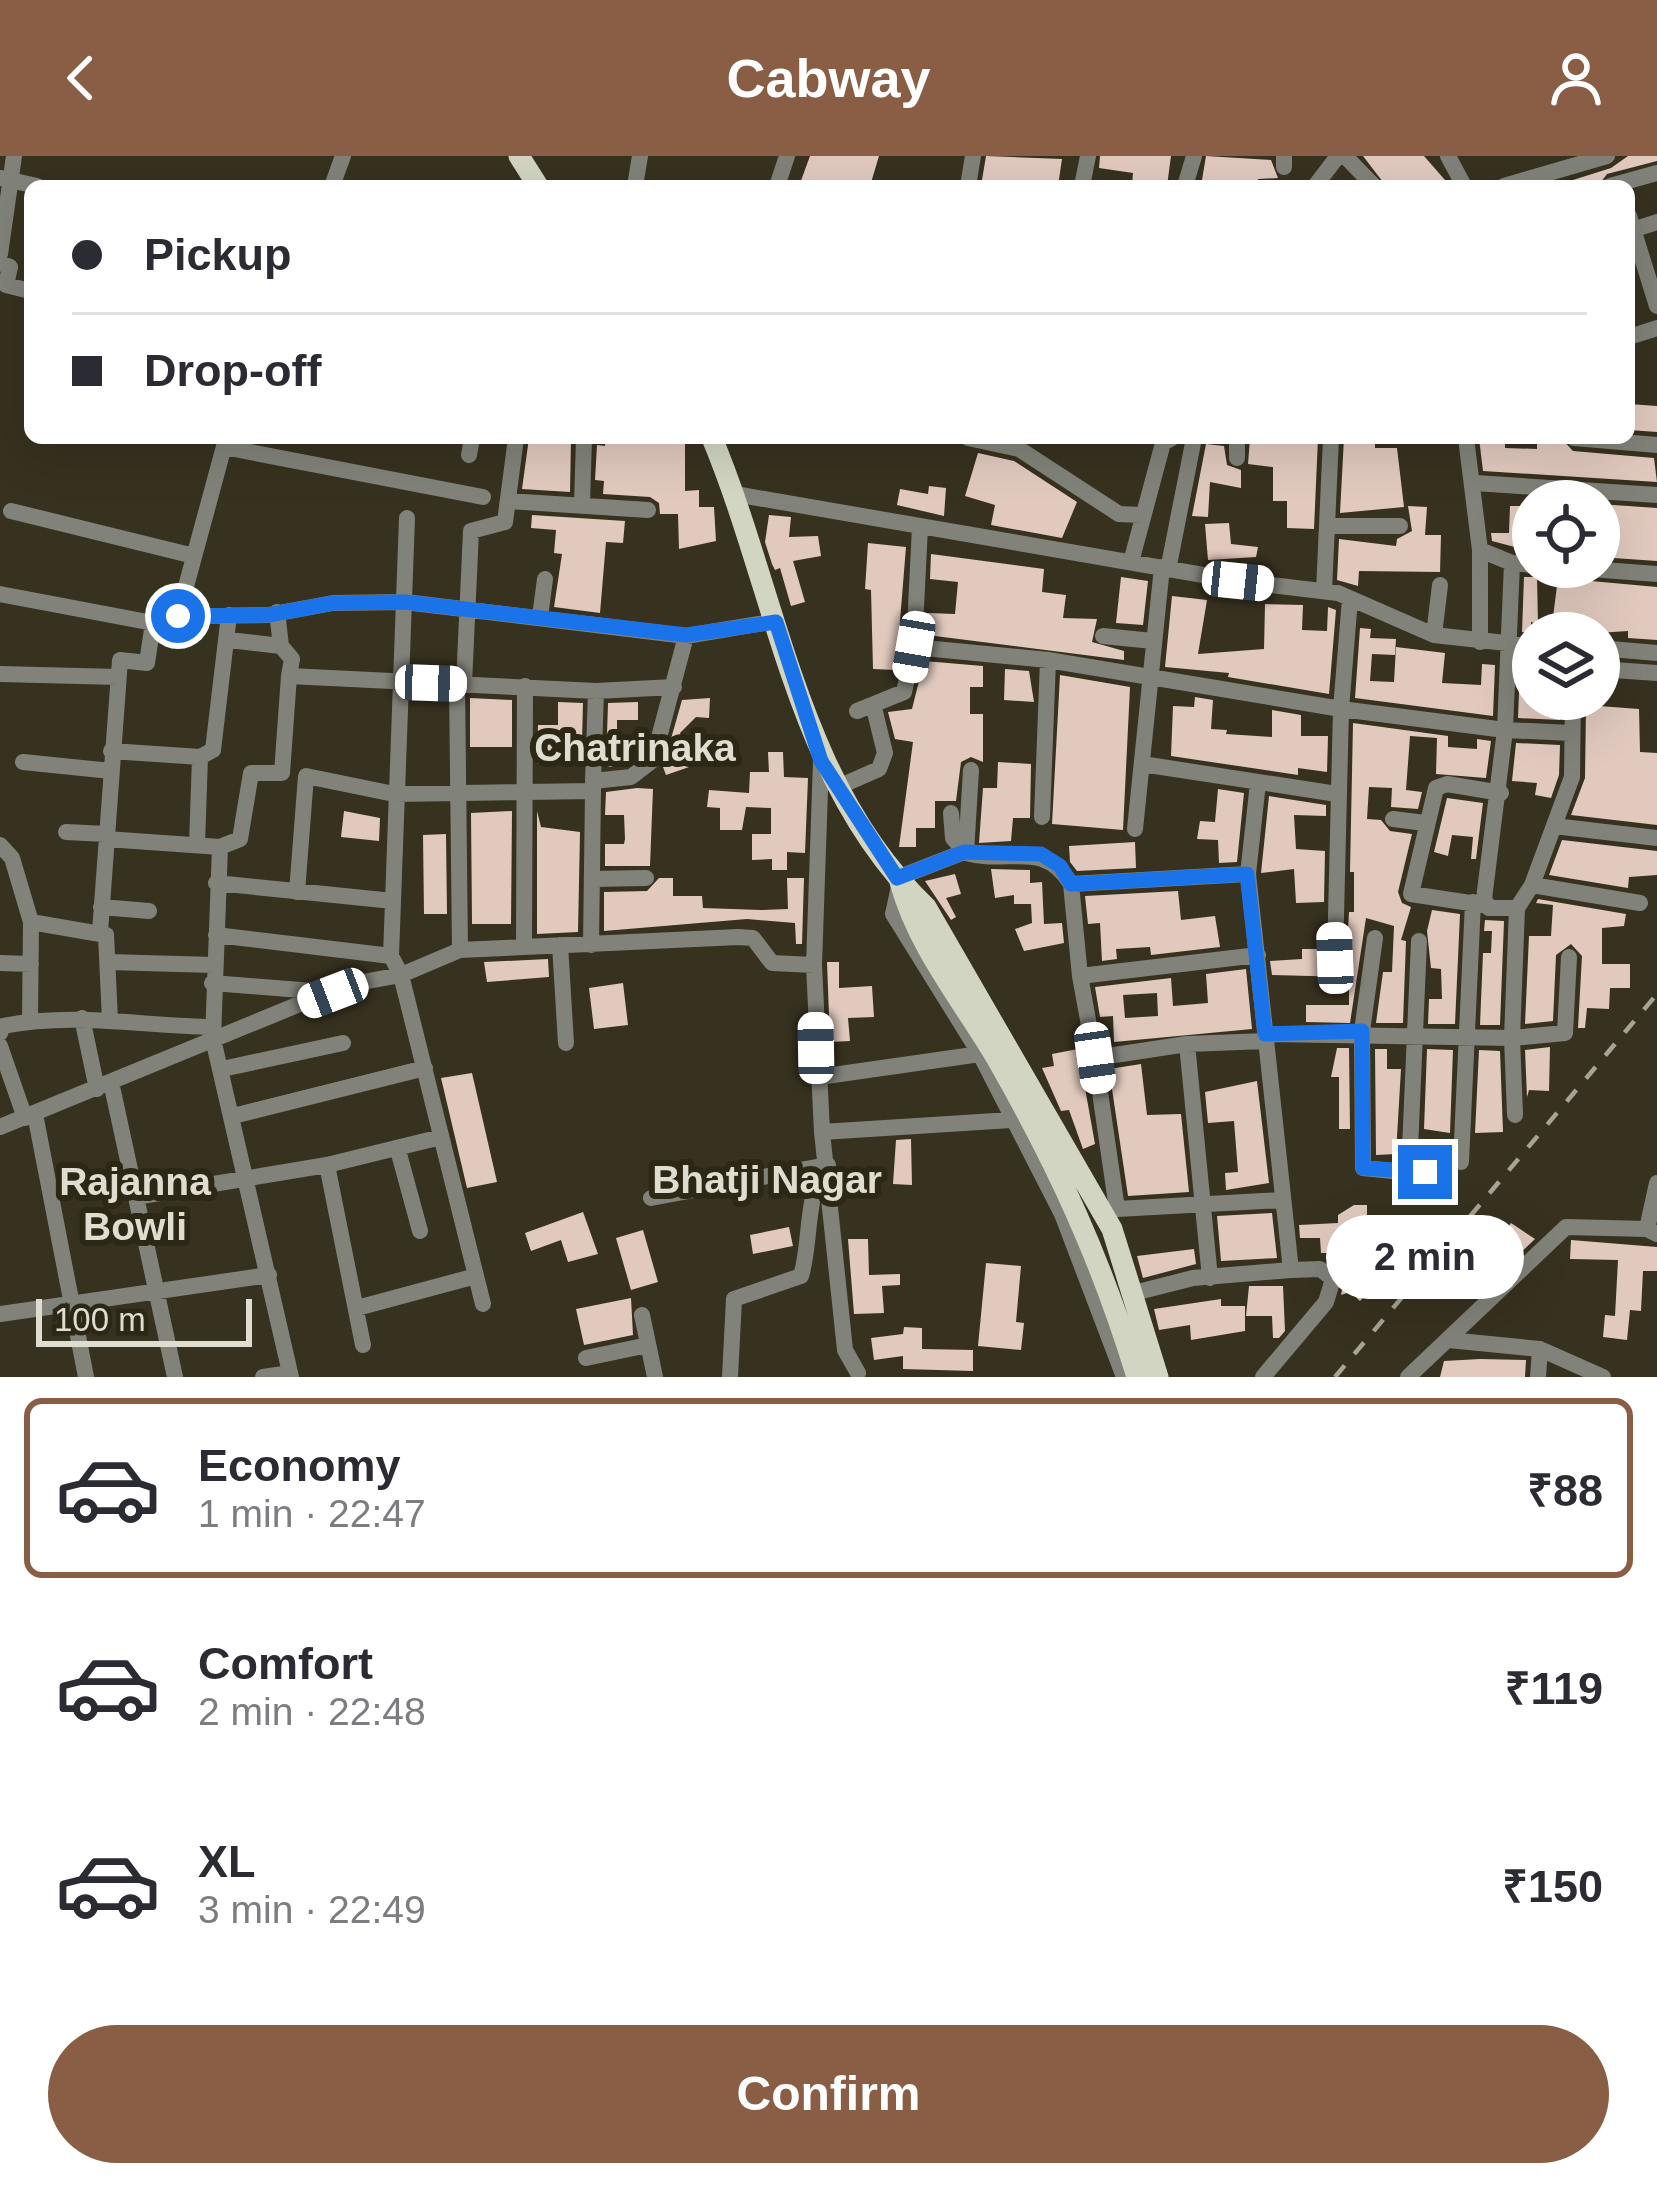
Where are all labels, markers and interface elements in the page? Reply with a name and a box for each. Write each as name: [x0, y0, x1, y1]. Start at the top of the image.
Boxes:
icon: back: [48, 45, 114, 111]
icon: person: [1543, 45, 1609, 111]
text: Cabway: [726, 48, 931, 108]
text: Pickup: [144, 229, 292, 280]
text: Drop-off: [144, 345, 321, 396]
map controls: [1512, 480, 1620, 720]
button: locate: [1512, 480, 1620, 588]
car: [1200, 559, 1276, 603]
route start: [151, 589, 205, 643]
car: [890, 608, 938, 686]
button: layers: [1512, 612, 1620, 720]
car: [394, 664, 468, 702]
district label: Chatrinaka: [534, 726, 736, 769]
car: [1316, 921, 1354, 995]
car: [293, 963, 373, 1023]
car: [797, 1012, 835, 1084]
car: [1072, 1020, 1118, 1096]
route end: [1398, 1145, 1452, 1199]
district label: Bhatji Nagar: [652, 1158, 882, 1201]
district label: Rajanna Bowli: [59, 1160, 211, 1248]
callout: 2 min: [1326, 1214, 1524, 1298]
text: 2 min: [1374, 1235, 1476, 1278]
scale bar: [36, 1293, 252, 1346]
text: 100 m: [54, 1301, 146, 1338]
icon: car: [54, 1434, 162, 1542]
text: Economy: [198, 1440, 401, 1491]
text: ₹88: [1527, 1465, 1603, 1516]
text: 1 min · 22:47: [198, 1492, 426, 1535]
icon: car: [54, 1632, 162, 1740]
text: Comfort: [198, 1638, 373, 1689]
text: ₹119: [1505, 1663, 1603, 1714]
text: 2 min · 22:48: [198, 1690, 426, 1733]
icon: car: [54, 1830, 162, 1938]
text: XL: [198, 1836, 256, 1887]
text: ₹150: [1502, 1861, 1603, 1912]
text: 3 min · 22:49: [198, 1888, 426, 1931]
button: Confirm: [48, 2025, 1609, 2163]

